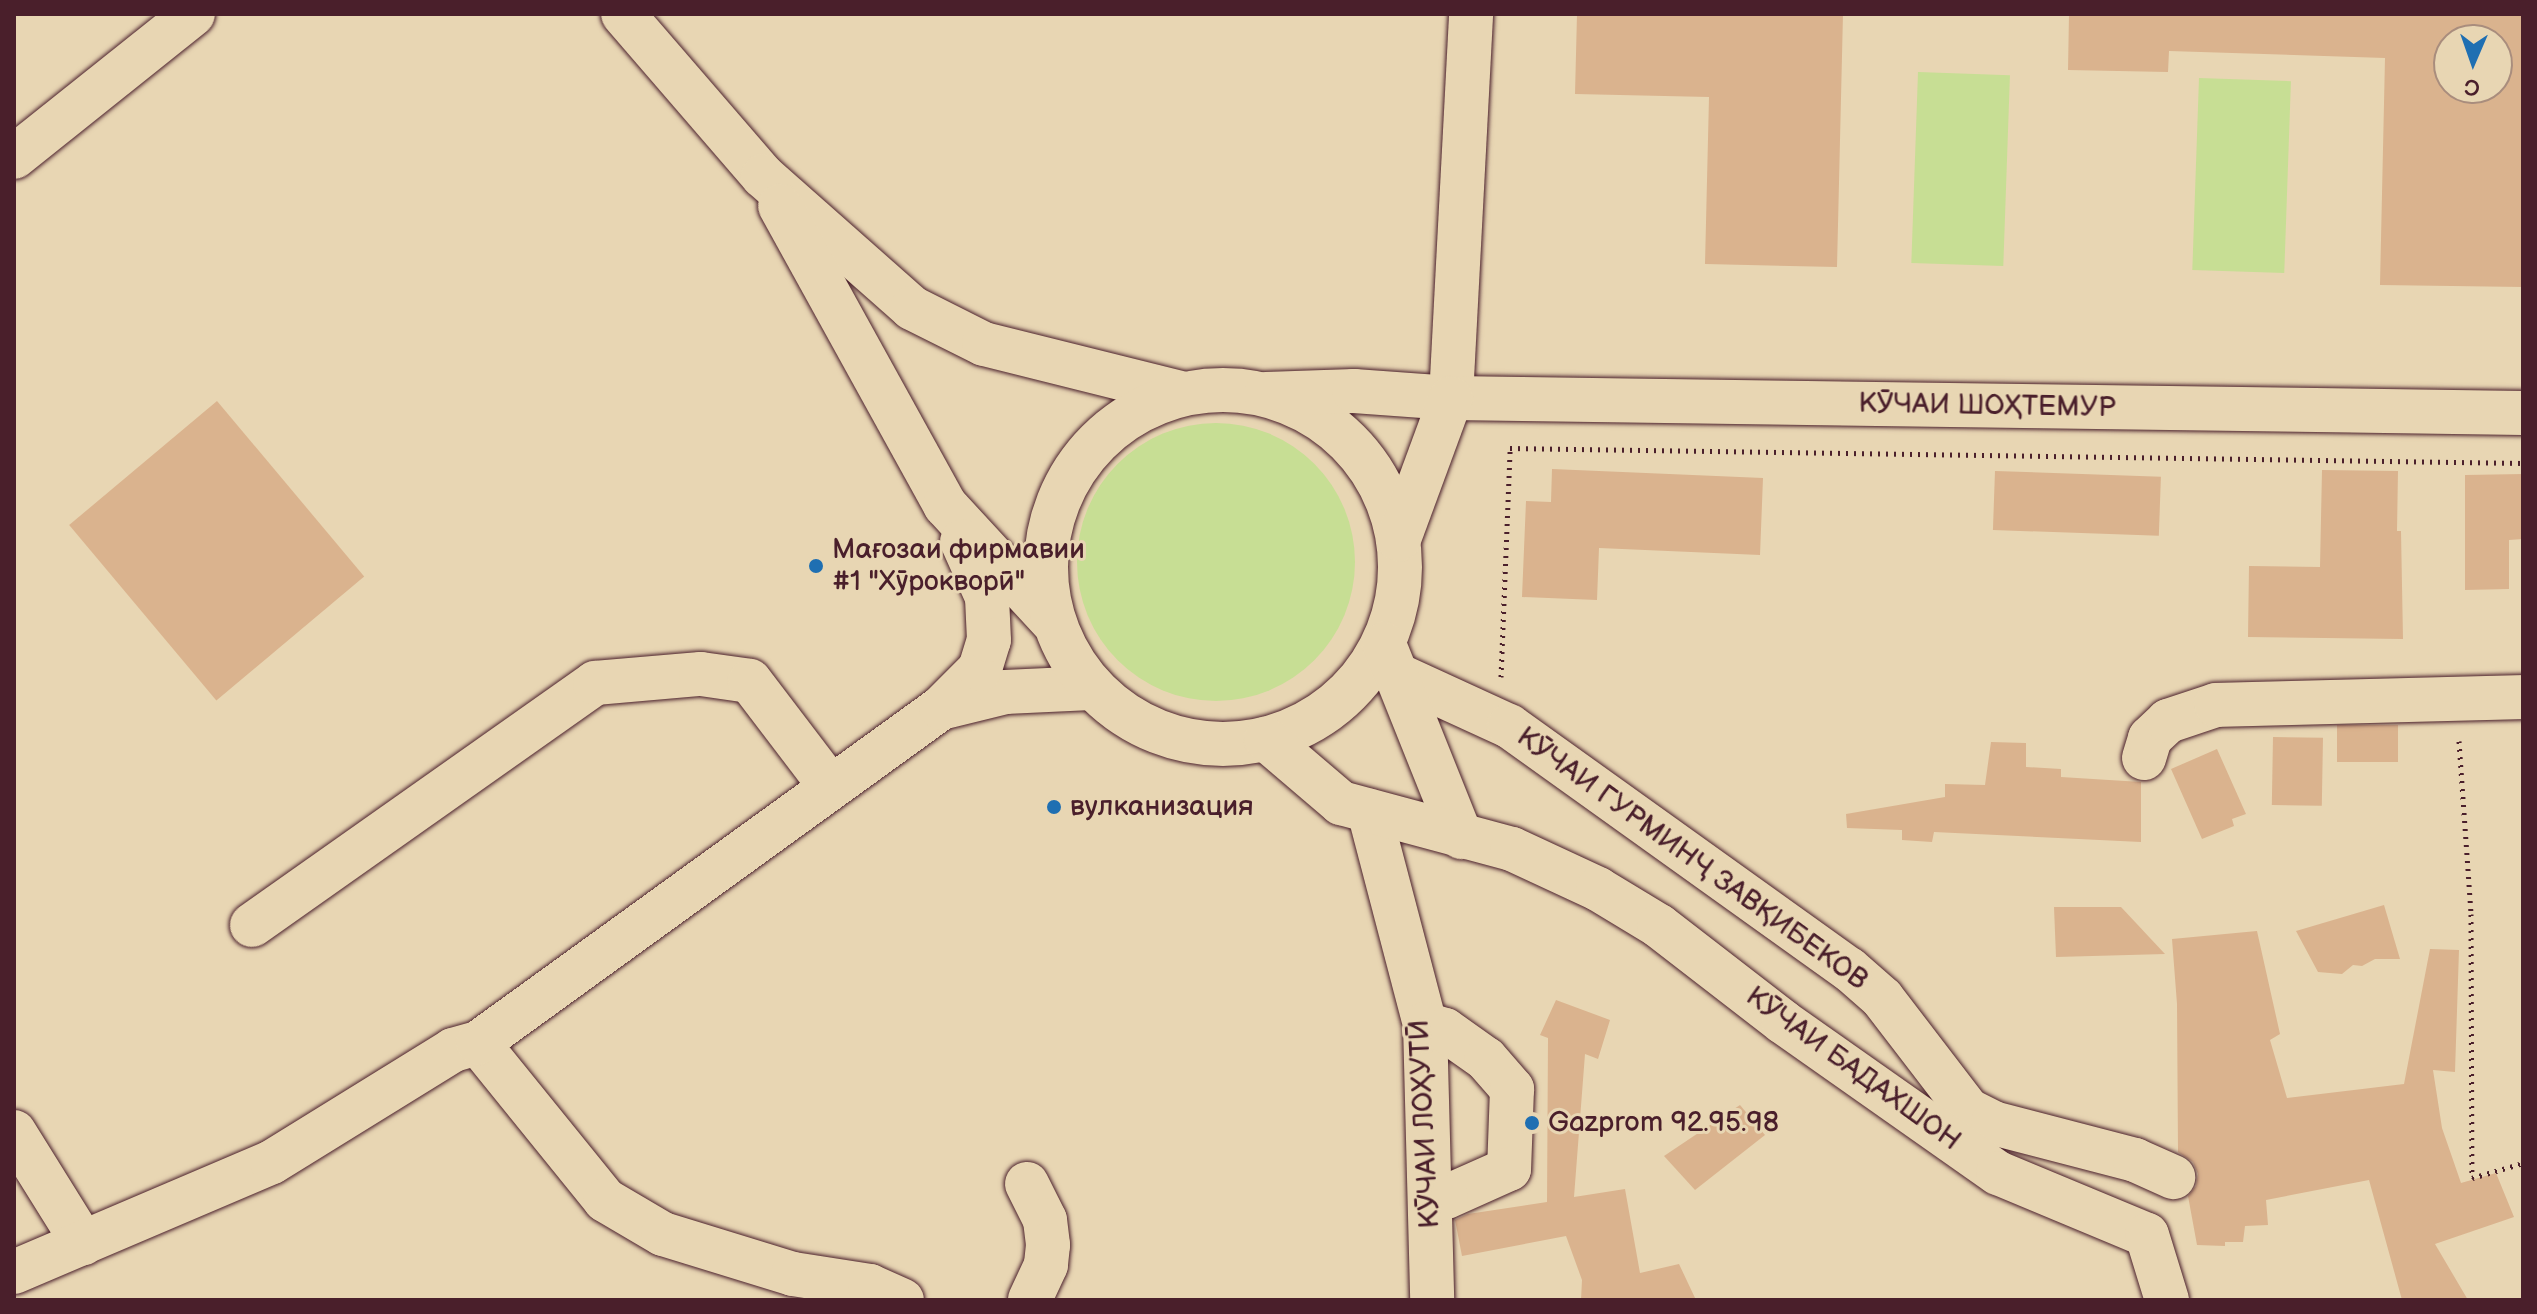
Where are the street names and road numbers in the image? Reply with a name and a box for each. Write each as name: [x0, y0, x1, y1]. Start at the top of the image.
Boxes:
street label: КӮЧАИ ШОҲТЕМУР: [1858, 387, 2116, 425]
street label: КӮЧАИ ГУРМИНҶ ЗАВҚИБЕКОВ: [1510, 720, 1874, 998]
street label: КӮЧАИ БАДАХШОН: [1739, 980, 1967, 1158]
street label: КӮЧАИ ЛОҲУТӢ: [1403, 1019, 1447, 1229]

